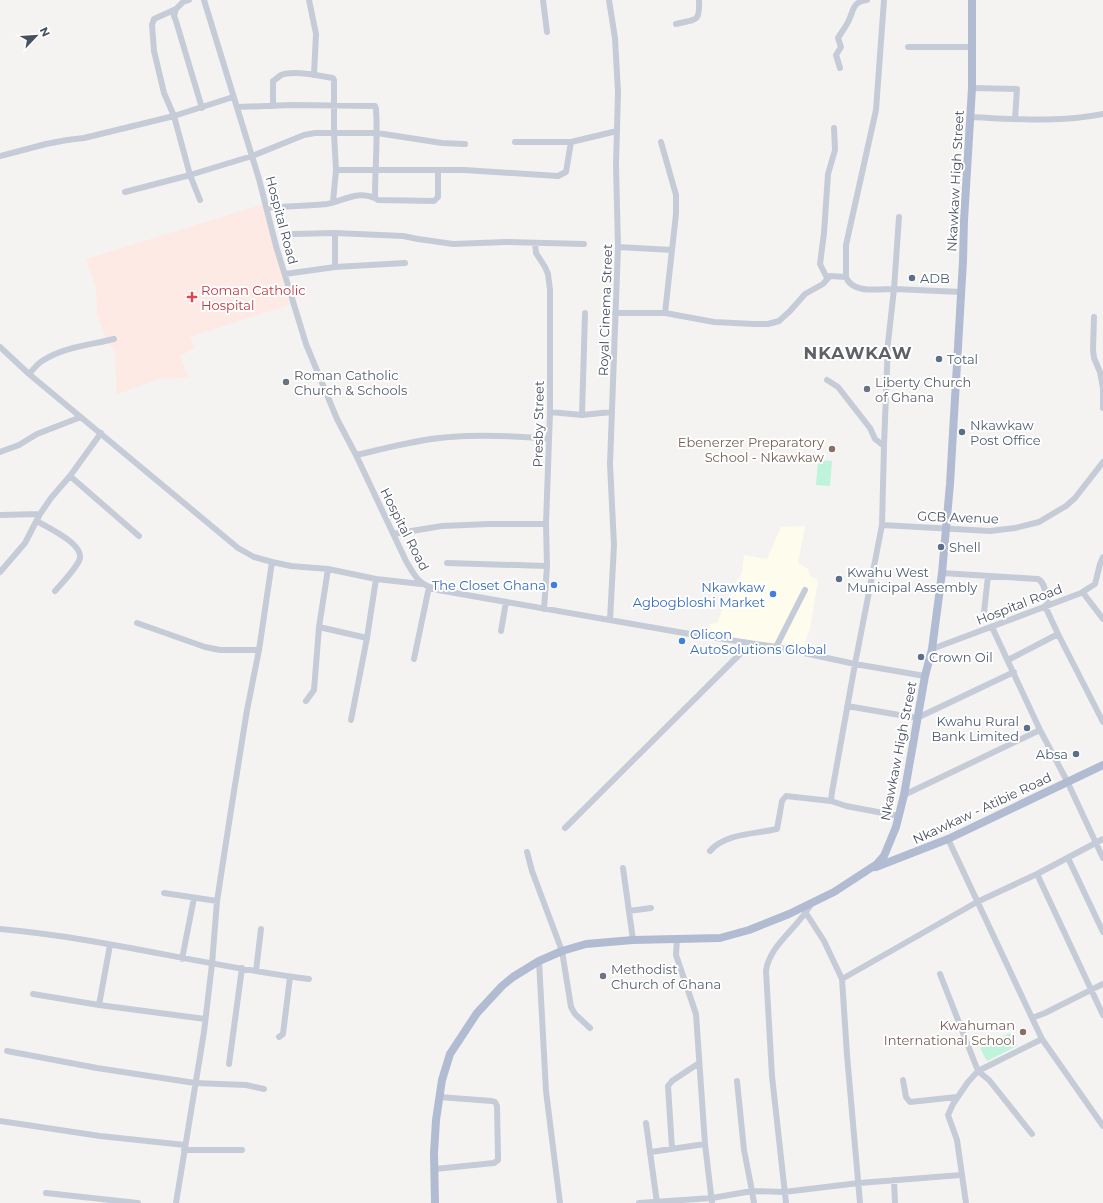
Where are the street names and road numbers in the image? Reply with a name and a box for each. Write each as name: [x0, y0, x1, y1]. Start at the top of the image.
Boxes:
street label: Nkawkaw High Street: [943, 110, 967, 252]
street label: Hospital Road: [263, 174, 301, 266]
street label: Royal Cinema Street: [595, 244, 615, 376]
street label: Presby Street: [529, 381, 547, 467]
street label: Hospital Road: [377, 485, 433, 573]
street label: GCB Avenue: [917, 508, 999, 526]
street label: Hospital Road: [974, 580, 1064, 628]
street label: Nkawkaw High Street: [877, 680, 919, 822]
street label: Nkawkaw - Atibie Road: [910, 769, 1054, 847]

